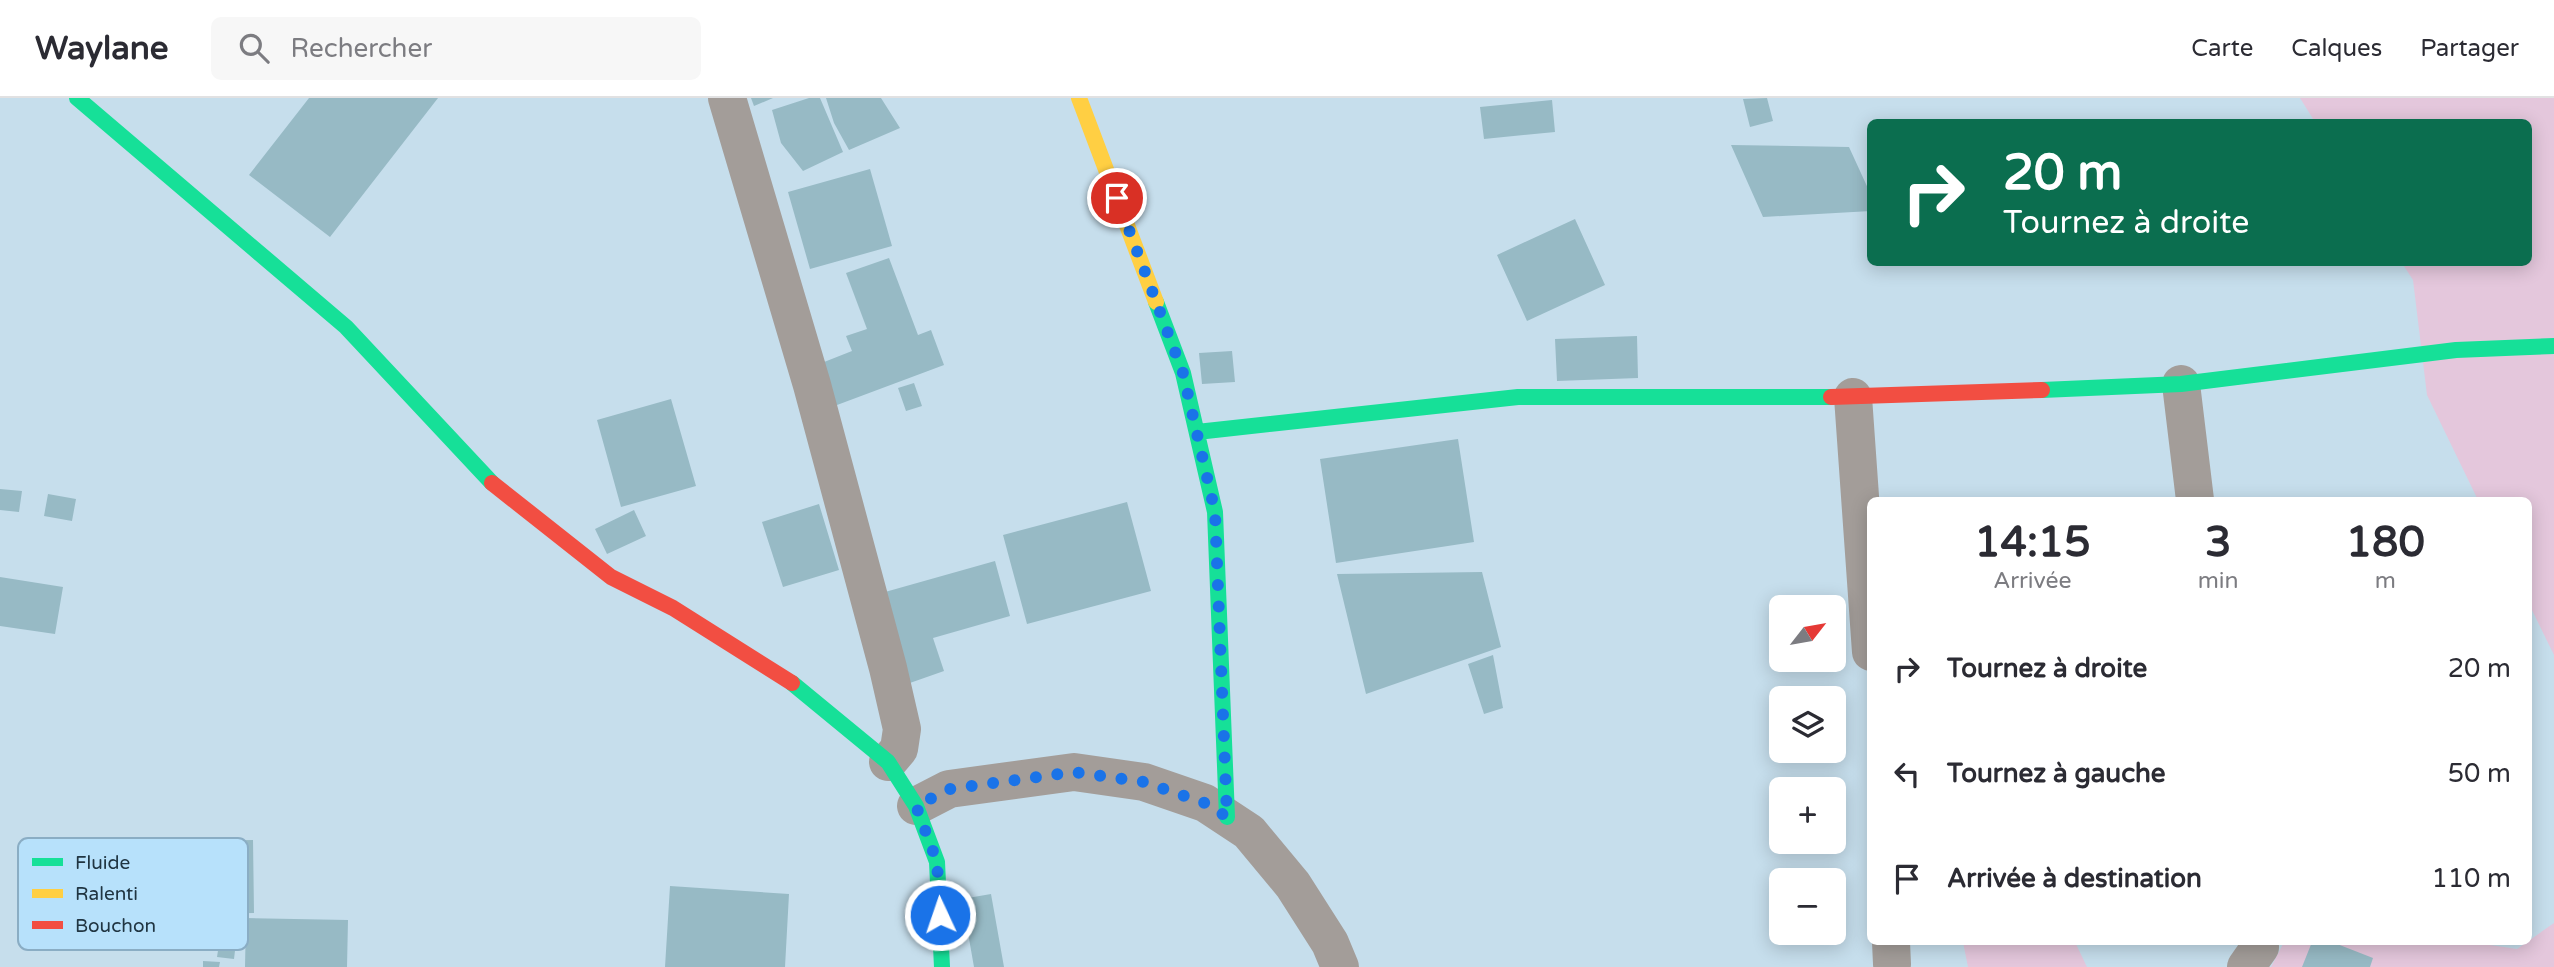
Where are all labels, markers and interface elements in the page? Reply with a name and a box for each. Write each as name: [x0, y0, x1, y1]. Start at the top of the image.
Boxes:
search box: [211, 17, 701, 80]
text: Waylane: [35, 29, 169, 68]
icon: search: [235, 29, 273, 67]
text: Rechercher: [291, 33, 432, 64]
text: Carte: [2191, 34, 2253, 63]
text: Calques: [2291, 34, 2382, 63]
text: Partager: [2420, 34, 2519, 63]
text: 20 m: [2003, 144, 2122, 203]
icon: right: [1888, 147, 1979, 238]
pin: [1087, 168, 1147, 228]
icon: arrive: [1098, 179, 1136, 217]
text: Tournez à droite: [2003, 204, 2249, 242]
text: 14:15: [1974, 517, 2091, 568]
text: 3: [2205, 517, 2231, 568]
text: 180: [2346, 517, 2425, 568]
text: Arrivée: [1993, 567, 2072, 595]
text: min: [2198, 567, 2239, 595]
text: m: [2375, 567, 2396, 595]
north arrow: [1769, 595, 1846, 672]
map controls: [1769, 595, 1846, 945]
icon: right: [1888, 650, 1926, 688]
text: Tournez à droite: [1947, 653, 2147, 684]
text: 20 m: [2448, 653, 2511, 684]
button: layers: [1769, 686, 1846, 763]
icon: left: [1888, 755, 1926, 793]
text: Tournez à gauche: [1947, 758, 2166, 789]
text: 50 m: [2448, 758, 2511, 789]
button: +: [1769, 777, 1846, 854]
legend: [18, 838, 248, 950]
text: Fluide: [75, 852, 130, 874]
icon: arrive: [1888, 860, 1926, 898]
text: Arrivée à destination: [1947, 863, 2202, 894]
text: 110 m: [2431, 863, 2511, 894]
button: −: [1769, 868, 1846, 945]
position arrow: [903, 878, 977, 952]
text: Ralenti: [75, 883, 138, 905]
text: Bouchon: [75, 915, 156, 937]

